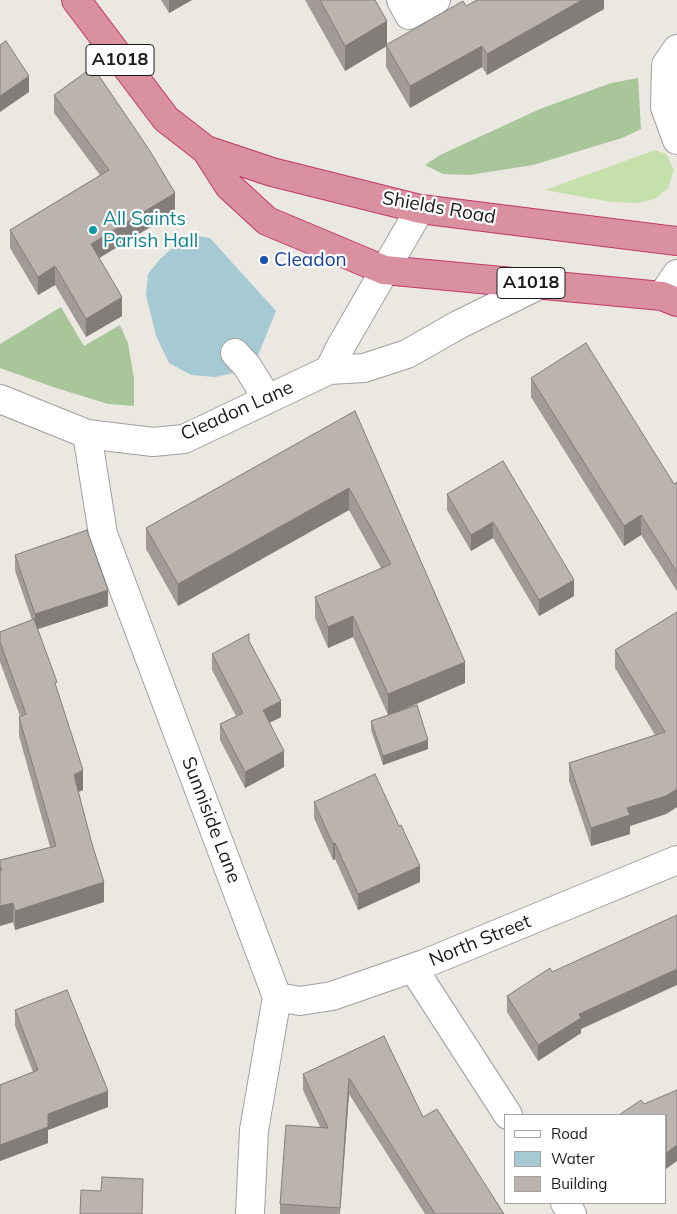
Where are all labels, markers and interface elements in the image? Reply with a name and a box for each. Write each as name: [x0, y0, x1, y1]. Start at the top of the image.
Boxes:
road number: A1018: [86, 44, 154, 76]
street label: Shields Road: [381, 187, 497, 229]
place label: All Saints Parish Hall: [103, 208, 198, 252]
marker: All Saints Parish Hall: [87, 224, 99, 236]
place label: Cleadon: [274, 249, 347, 271]
marker: Cleadon: [258, 254, 270, 266]
road number: A1018: [497, 268, 565, 298]
street label: Cleadon Lane: [177, 376, 297, 446]
street label: Sunniside Lane: [176, 754, 246, 886]
street label: North Street: [426, 910, 534, 972]
legend: [504, 1114, 667, 1204]
text: Road: [551, 1124, 588, 1143]
text: Water: [551, 1149, 595, 1168]
text: Building: [551, 1174, 607, 1193]

